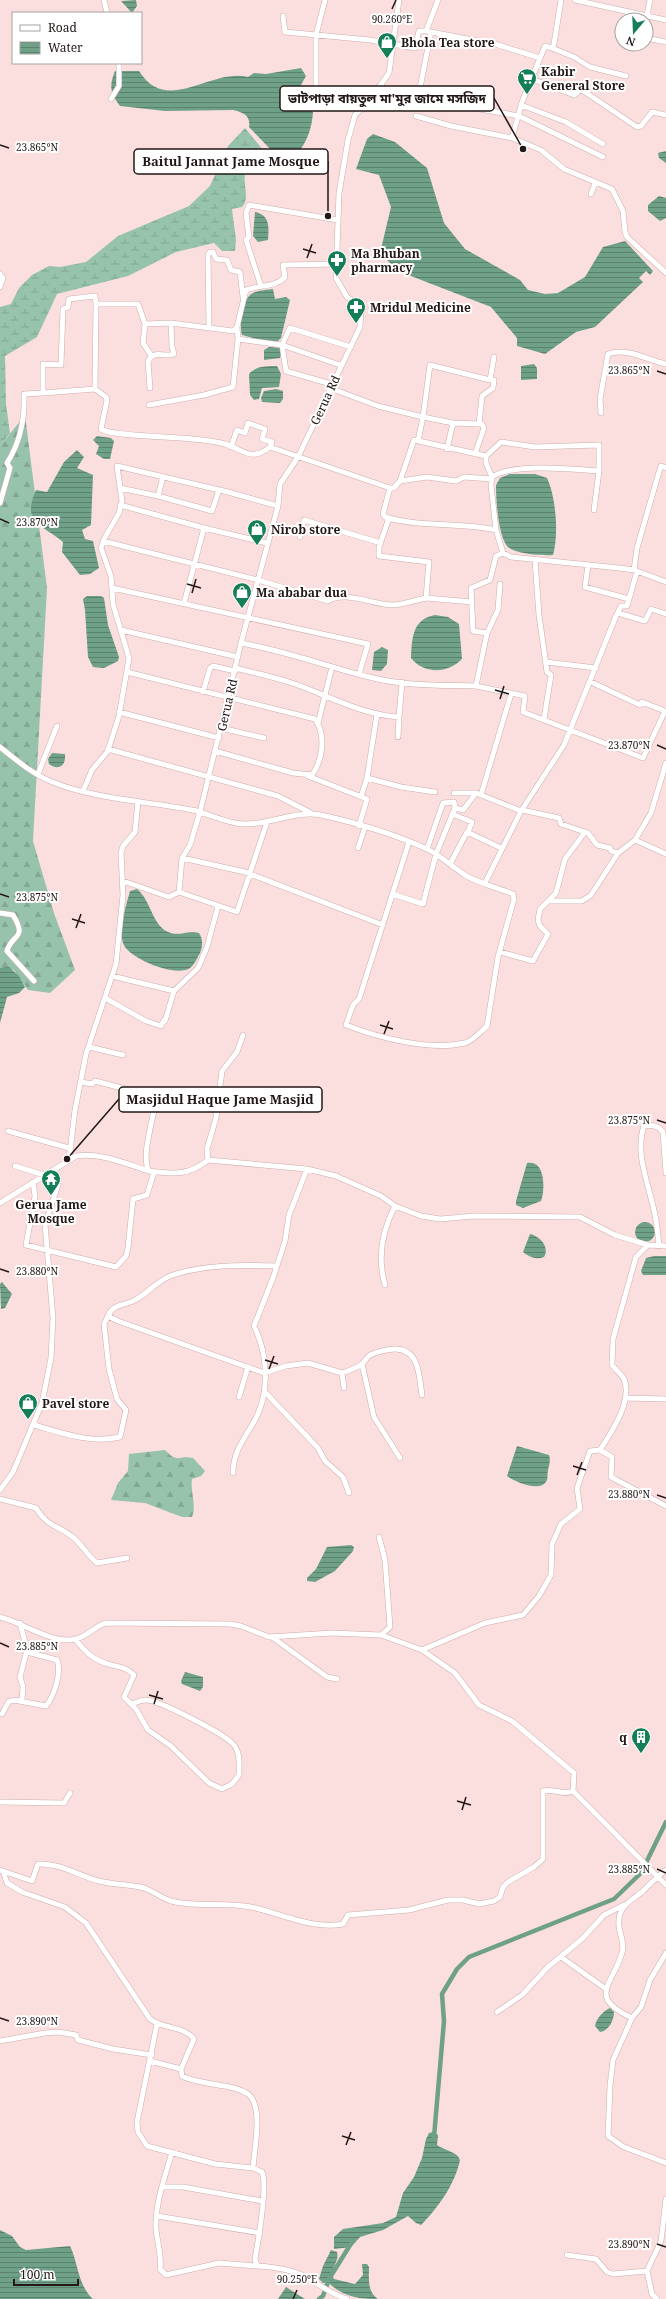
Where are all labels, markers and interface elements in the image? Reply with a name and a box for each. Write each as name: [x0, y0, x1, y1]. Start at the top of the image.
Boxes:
legend: [12, 12, 142, 64]
text: 90.260°E: [372, 12, 412, 26]
north arrow: [614, 12, 654, 52]
text: Road: [48, 19, 78, 36]
shop icon: Bhola Tea store: [376, 31, 398, 59]
text: N: [624, 33, 637, 50]
place label: Bhola Tea store: [401, 34, 495, 51]
text: Water: [48, 39, 83, 56]
place label: Kabir General Store: [541, 63, 625, 94]
supermarket icon: Kabir General Store: [516, 67, 538, 95]
callout: ভাটপাড়া বায়তুল মা'মুর জামে মসজিদ: [280, 86, 494, 111]
text: ভাটপাড়া বায়তুল মা'মুর জামে মসজিদ: [287, 89, 487, 108]
text: 23.865°N: [16, 140, 58, 154]
callout: Baitul Jannat Jame Mosque: [134, 149, 328, 174]
text: Baitul Jannat Jame Mosque: [142, 152, 320, 170]
place label: Ma Bhuban pharmacy: [351, 245, 420, 276]
pharmacy icon: Ma Bhuban pharmacy: [326, 249, 348, 277]
pharmacy icon: Mridul Medicine: [345, 296, 367, 324]
place label: Mridul Medicine: [370, 299, 471, 316]
text: 23.865°N: [608, 363, 650, 377]
street label: Gerua Rd: [306, 372, 344, 428]
text: 23.870°N: [16, 515, 58, 529]
shop icon: Nirob store: [246, 518, 268, 546]
place label: Nirob store: [271, 521, 341, 538]
shop icon: Ma ababar dua: [231, 581, 253, 609]
place label: Ma ababar dua: [256, 584, 347, 601]
street label: Gerua Rd: [213, 676, 241, 733]
text: 23.870°N: [608, 738, 650, 752]
text: 23.875°N: [16, 890, 58, 904]
callout: Masjidul Haque Jame Masjid: [119, 1087, 322, 1112]
text: Masjidul Haque Jame Masjid: [126, 1090, 314, 1108]
text: 23.875°N: [608, 1113, 650, 1127]
temple icon: Gerua Jame Mosque: [40, 1168, 62, 1196]
place label: Gerua Jame Mosque: [15, 1196, 87, 1227]
text: 23.880°N: [16, 1264, 58, 1278]
shop icon: Pavel store: [17, 1392, 39, 1420]
place label: Pavel store: [42, 1395, 110, 1412]
text: 23.880°N: [608, 1487, 650, 1501]
text: 23.885°N: [16, 1639, 58, 1653]
building icon: q: [630, 1726, 652, 1754]
place label: q: [619, 1729, 627, 1746]
text: 23.885°N: [608, 1862, 650, 1876]
text: 23.890°N: [16, 2014, 58, 2028]
text: 23.890°N: [608, 2237, 650, 2251]
scale bar: [14, 2261, 78, 2287]
text: 100 m: [20, 2266, 55, 2283]
text: 90.250°E: [277, 2272, 317, 2286]

